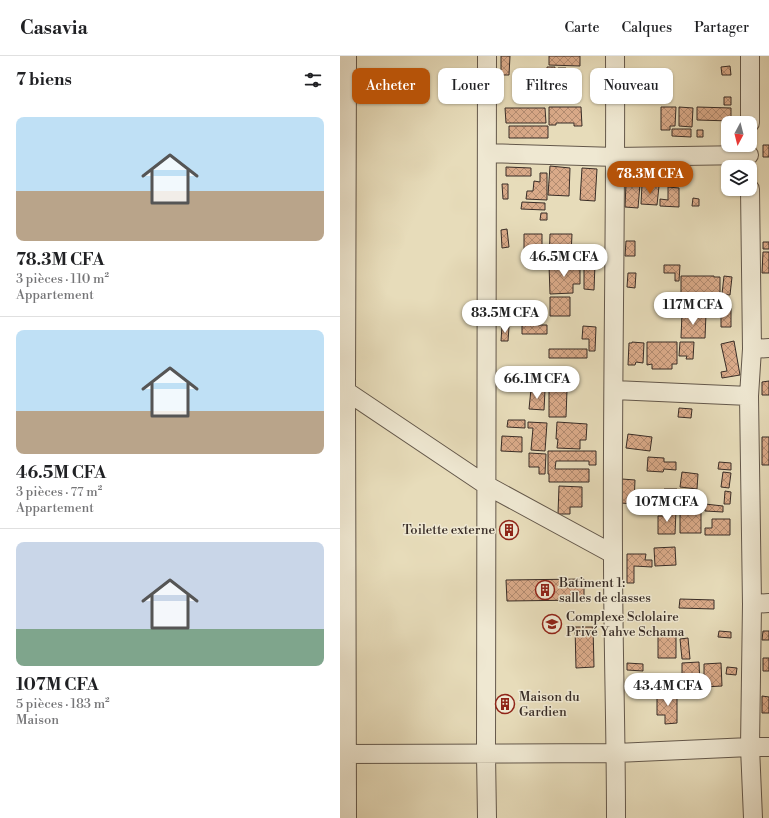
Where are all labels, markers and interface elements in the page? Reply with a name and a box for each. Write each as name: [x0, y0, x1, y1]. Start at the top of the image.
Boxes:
text: Casavia: [20, 16, 88, 40]
text: Carte: [564, 19, 599, 37]
text: Calques: [621, 19, 672, 37]
text: Partager: [694, 19, 749, 37]
chip: Acheter: [352, 68, 430, 104]
chip: Louer: [438, 68, 504, 104]
chip: Filtres: [512, 68, 582, 104]
chip: Nouveau: [590, 68, 673, 104]
text: 7 biens: [16, 69, 72, 91]
icon: filters: [302, 69, 324, 91]
north arrow: [721, 116, 757, 152]
map controls: [721, 116, 757, 196]
icon: home: [134, 143, 206, 215]
button: layers: [721, 160, 757, 196]
pin: 78.3M CFA: [604, 161, 696, 195]
text: 78.3M CFA: [616, 166, 684, 182]
pin: 46.5M CFA: [518, 244, 610, 278]
text: 78.3M CFA: [16, 249, 104, 271]
text: 46.5M CFA: [530, 249, 598, 265]
text: 3 pièces · 110 m²: [16, 271, 109, 287]
text: Appartement: [16, 287, 94, 303]
pin: 117M CFA: [652, 292, 734, 326]
text: 117M CFA: [663, 297, 723, 313]
pin: 83.5M CFA: [459, 300, 551, 334]
text: 83.5M CFA: [471, 305, 539, 321]
icon: home: [134, 356, 206, 428]
pin: 66.1M CFA: [491, 366, 583, 400]
text: 66.1M CFA: [504, 371, 570, 387]
text: 46.5M CFA: [16, 462, 106, 484]
text: 3 pièces · 77 m²: [16, 484, 102, 500]
pin: 107M CFA: [626, 489, 708, 523]
text: 107M CFA: [635, 494, 699, 510]
text: Appartement: [16, 500, 94, 516]
building icon: Toilette externe: [498, 519, 520, 541]
place label: Toilette externe: [402, 522, 495, 538]
icon: home: [134, 568, 206, 640]
place label: Batiment 1: salles de classes: [558, 575, 651, 606]
building icon: Batiment 1: salles de classes: [534, 579, 556, 601]
place label: Complexe Sclolaire Privé Yahve Schama: [566, 609, 685, 640]
school or university icon: Complexe Sclolaire Privé Yahve Schama: [541, 613, 563, 635]
pin: 43.4M CFA: [622, 673, 714, 707]
text: 107M CFA: [16, 674, 99, 696]
text: 43.4M CFA: [633, 678, 703, 694]
place label: Maison du Gardien: [519, 689, 580, 720]
building icon: Maison du Gardien: [494, 693, 516, 715]
text: 5 pièces · 183 m²: [16, 696, 110, 712]
text: Maison: [16, 712, 59, 728]

